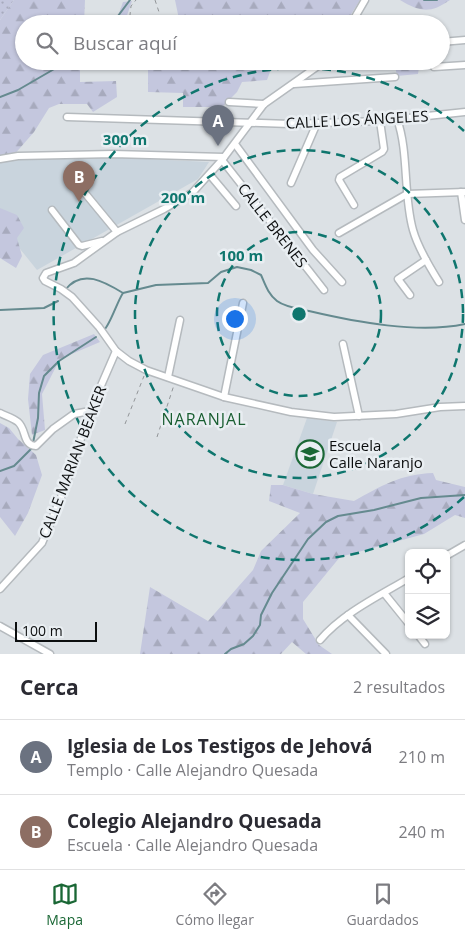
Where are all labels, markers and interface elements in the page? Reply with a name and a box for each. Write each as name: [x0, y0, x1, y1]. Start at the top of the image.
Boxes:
search box: [15, 15, 450, 70]
icon: search: [33, 29, 61, 57]
text: Buscar aquí: [73, 30, 177, 56]
pin: A: [202, 105, 234, 146]
street label: CALLE LOS ÁNGELES: [285, 105, 429, 133]
text: 300 m: [103, 129, 147, 149]
pin: B: [63, 161, 95, 202]
street label: CALLE BRENES: [234, 179, 312, 271]
text: 200 m: [161, 187, 205, 207]
text: 100 m: [219, 245, 263, 265]
centre of rings: [290, 305, 308, 323]
your location: [222, 306, 248, 332]
street label: CALLE MARIAN BEAKER: [34, 382, 111, 541]
district label: NARANJAL: [162, 408, 246, 430]
place label: Escuela Calle Naranjo: [329, 435, 423, 472]
school or university icon: Escuela Calle Naranjo: [295, 439, 325, 469]
map controls: [405, 549, 450, 639]
button: locate: [405, 549, 450, 594]
button: layers: [405, 594, 450, 639]
scale bar: [15, 619, 98, 642]
text: 100 m: [22, 621, 63, 640]
text: Cerca: [20, 673, 79, 701]
text: 2 resultados: [353, 676, 445, 698]
text: Iglesia de Los Testigos de Jehová: [67, 733, 373, 759]
text: A: [30, 746, 42, 768]
text: 210 m: [399, 746, 445, 768]
text: Templo · Calle Alejandro Quesada: [67, 759, 318, 781]
text: Colegio Alejandro Quesada: [67, 808, 322, 834]
text: B: [31, 821, 41, 843]
text: 240 m: [399, 821, 445, 843]
text: Escuela · Calle Alejandro Quesada: [67, 834, 318, 856]
tab: Mapa: [46, 880, 83, 929]
tab: Cómo llegar: [176, 880, 254, 929]
tab: Guardados: [346, 880, 419, 929]

